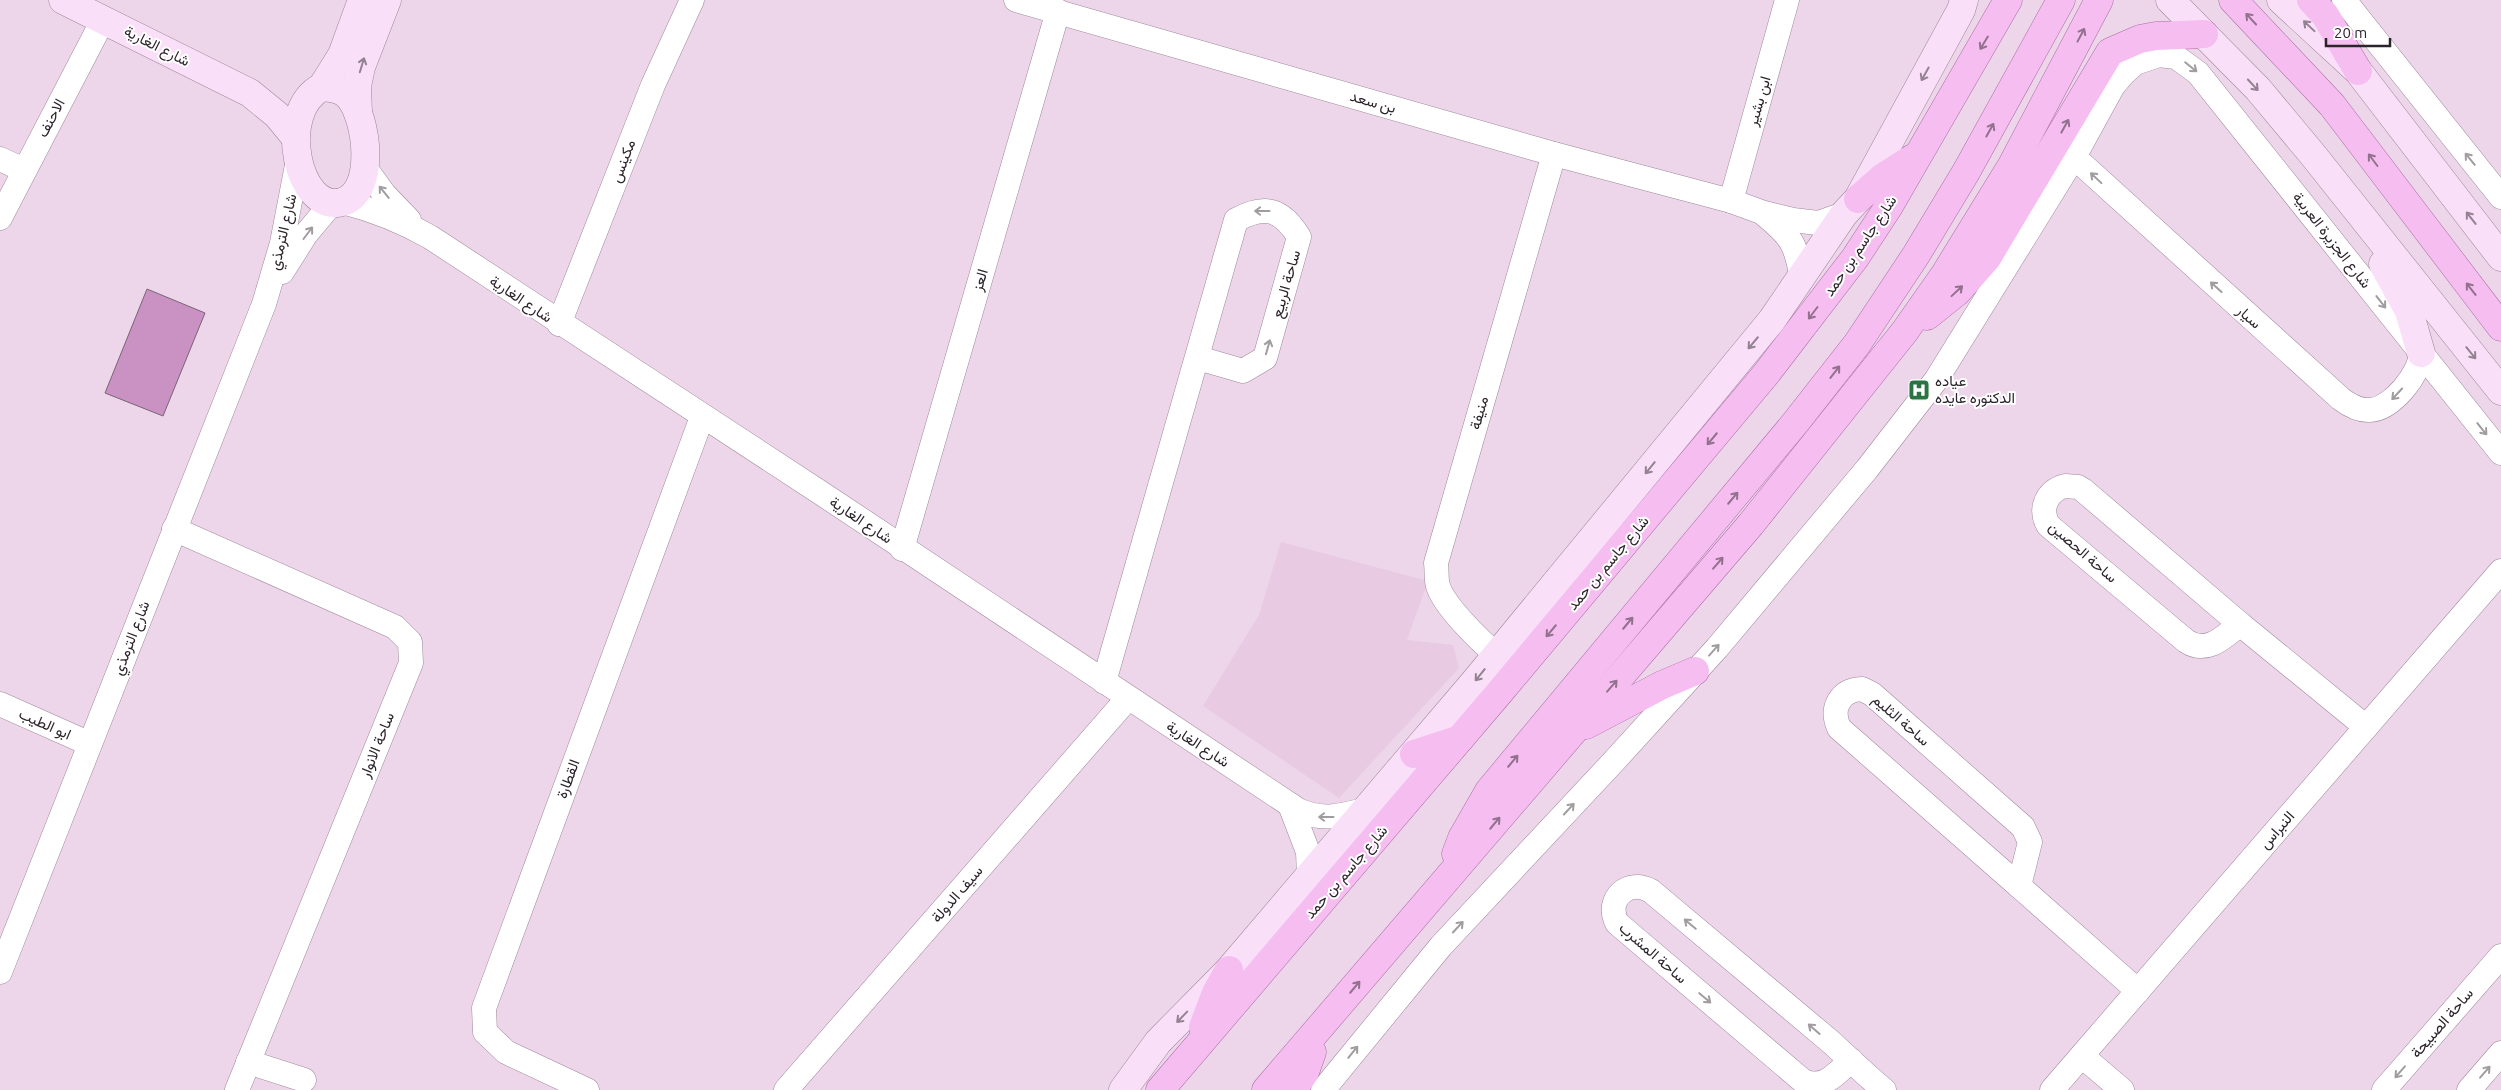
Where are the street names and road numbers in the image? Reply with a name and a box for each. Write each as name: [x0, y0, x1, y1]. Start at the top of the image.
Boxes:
street label: شارع الغارية: [120, 22, 193, 72]
street label: ابن بشير: [1743, 74, 1776, 129]
street label: بن سعد: [1348, 87, 1398, 118]
street label: الاحنف: [33, 96, 68, 140]
street label: مكينس: [607, 137, 640, 185]
street label: شارع الجزيرة العربية: [2287, 188, 2375, 293]
street label: شارع الترمذي: [265, 192, 304, 273]
street label: شارع جاسم بن حمد: [1820, 192, 1902, 301]
street label: ساحة الربيع: [1268, 248, 1306, 321]
street label: العز: [968, 267, 992, 294]
street label: شارع الغارية: [485, 272, 556, 328]
street label: سيار: [2232, 301, 2265, 333]
street label: منيفة: [1466, 394, 1492, 432]
street label: شارع الغارية: [825, 493, 896, 549]
street label: شارع جاسم بن حمد: [1563, 512, 1654, 615]
street label: ساحة الحصين: [2044, 517, 2121, 587]
street label: شارع الترمذي: [109, 598, 157, 679]
street label: ساحة الثليم: [1868, 690, 1934, 751]
street label: ابو الطيب: [16, 705, 74, 743]
street label: ساحة الانوار: [355, 710, 398, 781]
street label: شارع الغارية: [1162, 717, 1233, 773]
street label: القطارة: [553, 757, 583, 801]
street label: النبراس: [2256, 807, 2299, 853]
street label: شارع جاسم بن حمد: [1301, 822, 1393, 924]
street label: سيف الدولة: [928, 862, 987, 926]
street label: ساحة المشرب: [1615, 919, 1691, 987]
street label: ساحة الصبيحة: [2407, 984, 2477, 1061]

